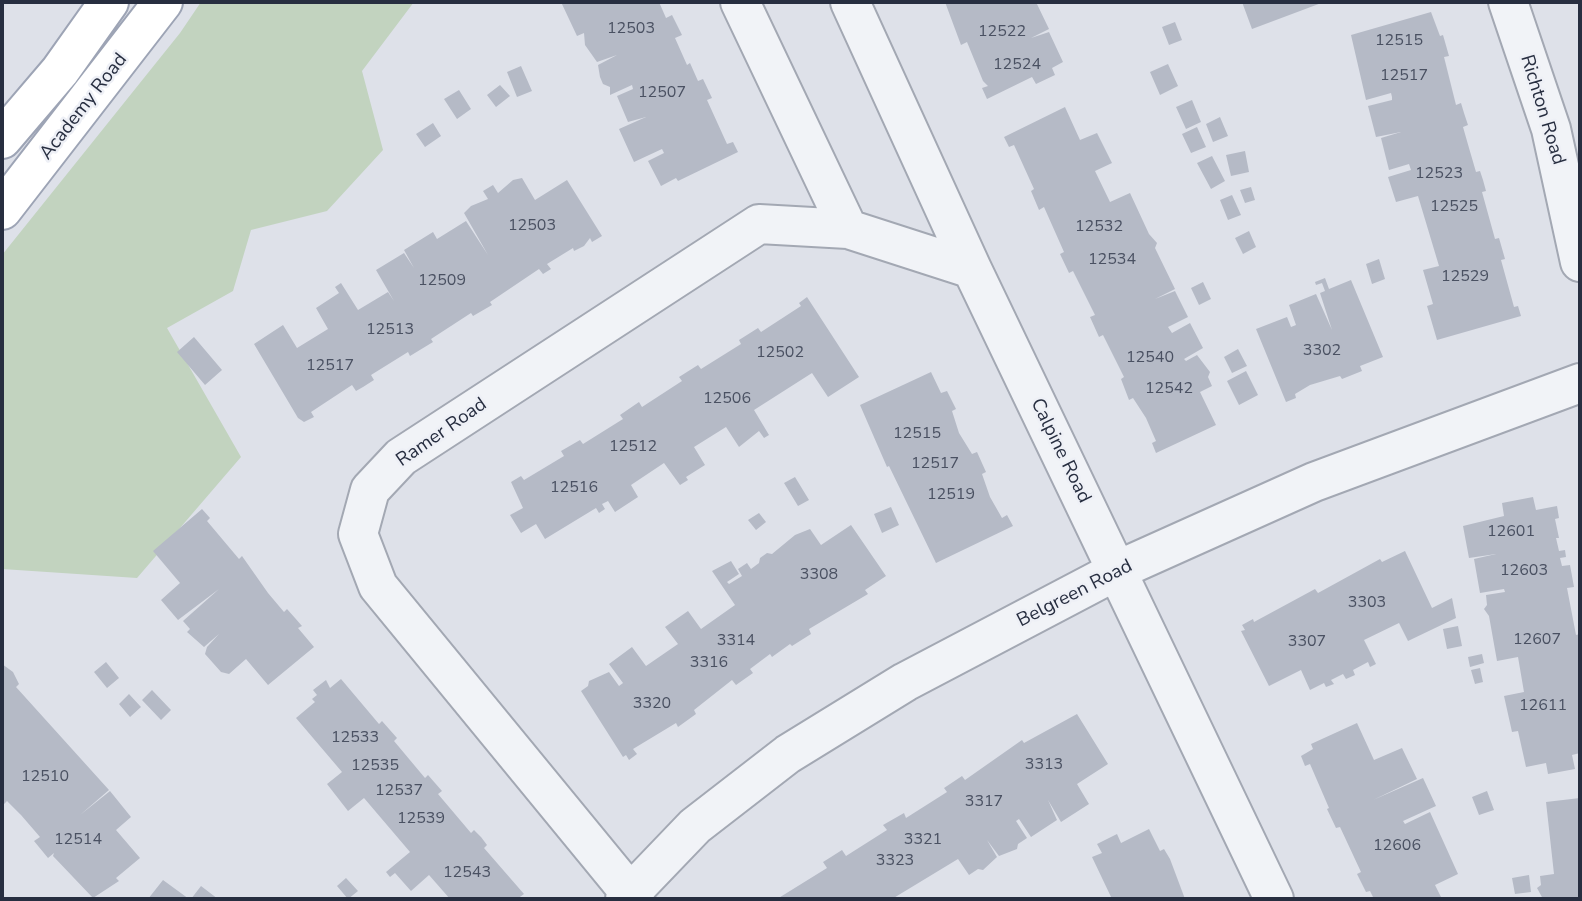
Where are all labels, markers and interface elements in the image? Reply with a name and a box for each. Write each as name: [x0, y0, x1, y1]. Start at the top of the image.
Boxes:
house number: 12503: [607, 19, 655, 39]
house number: 12522: [978, 22, 1026, 42]
house number: 12515: [1375, 31, 1423, 51]
street label: Academy Road: [35, 49, 133, 165]
street label: Richton Road: [1514, 52, 1570, 168]
house number: 12524: [993, 55, 1041, 75]
house number: 12517: [1380, 66, 1428, 86]
house number: 12507: [638, 83, 686, 103]
house number: 12523: [1415, 164, 1463, 184]
house number: 12525: [1430, 197, 1478, 217]
house number: 12503: [508, 216, 556, 236]
house number: 12532: [1075, 217, 1123, 237]
house number: 12534: [1088, 250, 1136, 270]
house number: 12529: [1441, 267, 1489, 287]
house number: 12509: [418, 271, 466, 291]
house number: 12513: [366, 320, 414, 340]
house number: 3302: [1303, 341, 1341, 361]
house number: 12502: [756, 343, 804, 363]
house number: 12540: [1126, 348, 1174, 368]
house number: 12517: [306, 356, 354, 376]
house number: 12542: [1145, 379, 1193, 399]
house number: 12506: [703, 389, 751, 409]
street label: Ramer Road: [392, 394, 492, 472]
street label: Calpine Road: [1025, 395, 1095, 507]
house number: 12515: [893, 424, 941, 444]
house number: 12512: [609, 437, 657, 457]
house number: 12517: [911, 454, 959, 474]
house number: 12516: [550, 478, 598, 498]
house number: 12519: [927, 485, 975, 505]
house number: 12601: [1487, 522, 1535, 542]
street label: Belgreen Road: [1014, 555, 1136, 633]
house number: 12603: [1500, 561, 1548, 581]
house number: 3308: [800, 565, 838, 585]
house number: 3303: [1348, 593, 1386, 613]
house number: 12607: [1513, 630, 1561, 650]
house number: 3314: [717, 631, 755, 651]
house number: 3307: [1288, 632, 1326, 652]
house number: 3316: [690, 653, 728, 673]
house number: 3320: [633, 694, 671, 714]
house number: 12611: [1519, 696, 1567, 716]
house number: 12533: [331, 728, 379, 748]
house number: 3313: [1025, 755, 1063, 775]
house number: 12535: [351, 756, 399, 776]
house number: 12510: [21, 767, 69, 787]
house number: 12537: [375, 781, 423, 801]
house number: 3317: [965, 792, 1003, 812]
house number: 12539: [397, 809, 445, 829]
house number: 12514: [54, 830, 102, 850]
house number: 3321: [904, 830, 942, 850]
house number: 12606: [1373, 836, 1421, 856]
house number: 3323: [876, 851, 914, 871]
house number: 12543: [443, 863, 491, 883]

